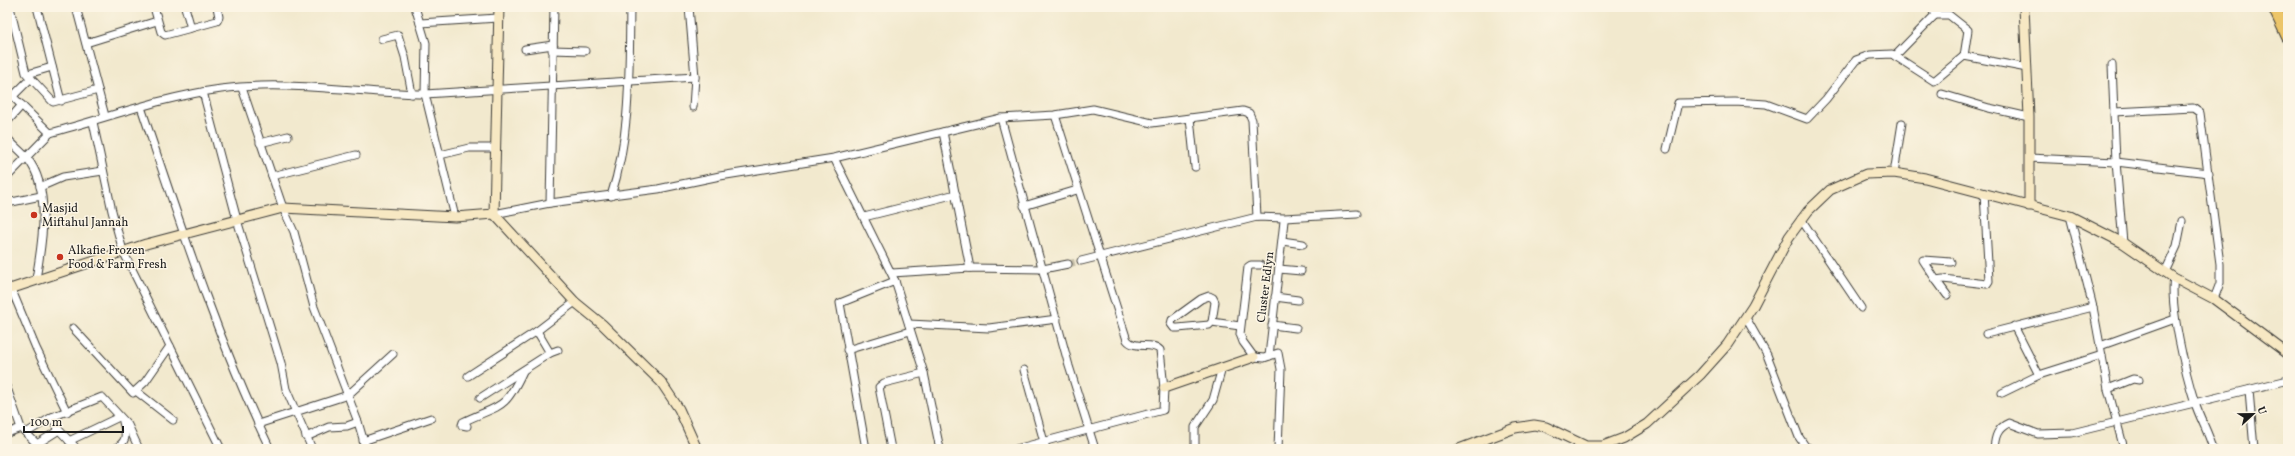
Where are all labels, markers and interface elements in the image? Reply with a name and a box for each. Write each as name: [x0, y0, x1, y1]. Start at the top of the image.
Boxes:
place label: Masjid Miftahul Jannah: [42, 201, 128, 231]
marker: Masjid Miftahul Jannah: [29, 210, 39, 220]
place label: Alkafie Frozen Food & Farm Fresh: [68, 243, 167, 273]
street label: Cluster Edlyn: [1254, 251, 1278, 324]
marker: Alkafie Frozen Food & Farm Fresh: [55, 252, 65, 262]
north arrow: [2233, 394, 2273, 434]
text: U: [2253, 405, 2269, 418]
scale bar: [24, 408, 123, 434]
text: 100 m: [30, 415, 63, 431]

